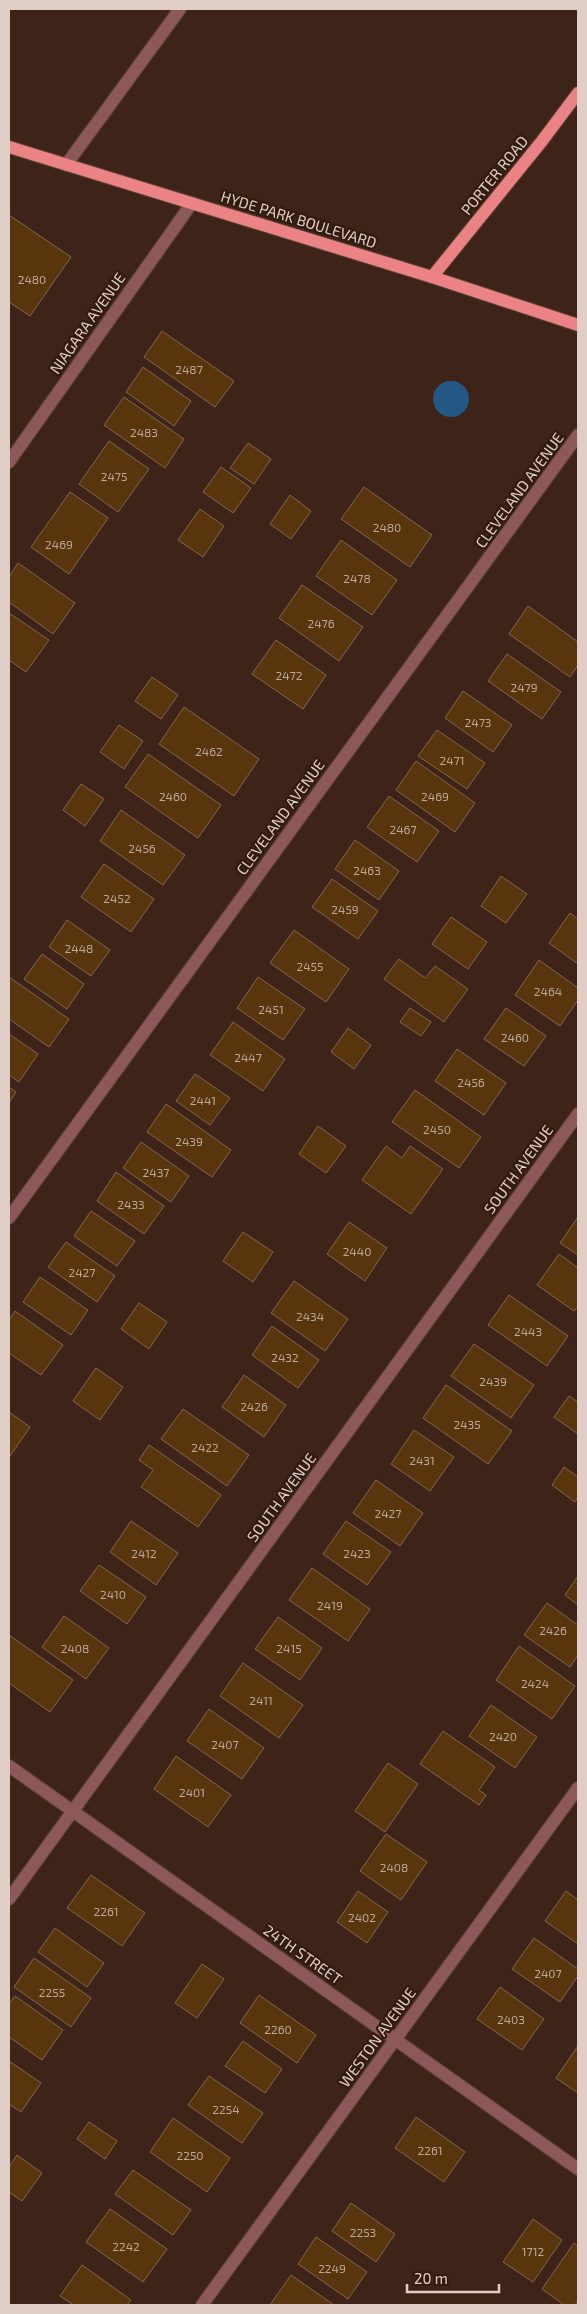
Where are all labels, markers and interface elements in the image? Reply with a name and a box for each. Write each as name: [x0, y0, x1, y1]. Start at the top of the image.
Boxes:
street label: PORTER ROAD: [457, 132, 531, 218]
street label: HYDE PARK BOULEVARD: [219, 187, 379, 251]
street label: NIAGARA AVENUE: [45, 269, 129, 377]
house number: 2480: [18, 272, 46, 286]
house number: 2487: [175, 362, 203, 376]
house number: 2483: [130, 425, 158, 439]
street label: CLEVELAND AVENUE: [471, 429, 567, 551]
house number: 2475: [101, 469, 127, 483]
house number: 2480: [373, 520, 401, 534]
house number: 2469: [45, 537, 73, 551]
house number: 2478: [343, 571, 371, 585]
house number: 2476: [307, 616, 335, 630]
house number: 2472: [275, 668, 303, 682]
house number: 2479: [510, 680, 538, 694]
house number: 2473: [465, 715, 491, 729]
house number: 2462: [195, 744, 223, 758]
house number: 2471: [439, 753, 465, 767]
street label: CLEVELAND AVENUE: [232, 756, 328, 878]
house number: 2460: [159, 789, 187, 803]
house number: 2469: [421, 789, 449, 803]
house number: 2467: [389, 822, 417, 836]
house number: 2456: [128, 841, 156, 855]
house number: 2463: [353, 863, 381, 877]
house number: 2452: [103, 891, 131, 905]
house number: 2459: [331, 902, 359, 916]
house number: 2448: [65, 941, 93, 955]
house number: 2455: [297, 959, 324, 973]
house number: 2464: [534, 984, 562, 998]
house number: 2451: [258, 1002, 284, 1016]
house number: 2460: [501, 1030, 529, 1044]
house number: 2447: [234, 1050, 262, 1064]
house number: 2456: [457, 1075, 485, 1089]
house number: 2441: [190, 1093, 216, 1107]
street label: SOUTH AVENUE: [480, 1121, 556, 1217]
house number: 2450: [423, 1122, 451, 1136]
house number: 2439: [175, 1134, 203, 1148]
house number: 2437: [143, 1165, 169, 1179]
house number: 2433: [117, 1197, 145, 1211]
house number: 2440: [343, 1244, 371, 1258]
house number: 2427: [68, 1265, 96, 1279]
house number: 2434: [296, 1309, 324, 1323]
house number: 2443: [514, 1324, 542, 1338]
house number: 2432: [271, 1350, 299, 1364]
house number: 2439: [479, 1374, 507, 1388]
house number: 2426: [240, 1399, 268, 1413]
house number: 2435: [453, 1417, 481, 1431]
house number: 2422: [191, 1440, 219, 1454]
street label: SOUTH AVENUE: [243, 1449, 319, 1545]
house number: 2431: [409, 1453, 435, 1467]
house number: 2427: [374, 1506, 402, 1520]
house number: 2412: [131, 1546, 157, 1560]
house number: 2423: [343, 1546, 371, 1560]
house number: 2410: [100, 1587, 126, 1601]
house number: 2419: [317, 1598, 343, 1612]
house number: 2426: [539, 1623, 567, 1637]
house number: 2408: [61, 1641, 89, 1655]
house number: 2415: [276, 1641, 302, 1655]
house number: 2424: [521, 1676, 549, 1690]
house number: 2411: [249, 1693, 273, 1707]
house number: 2420: [489, 1729, 517, 1743]
house number: 2407: [211, 1737, 239, 1751]
house number: 2401: [179, 1785, 205, 1799]
house number: 2408: [380, 1860, 408, 1874]
house number: 2261: [93, 1904, 119, 1918]
house number: 2402: [348, 1910, 376, 1924]
street label: 24TH STREET: [260, 1920, 346, 1988]
house number: 2407: [534, 1966, 562, 1980]
street label: WESTON AVENUE: [335, 1984, 419, 2090]
house number: 2255: [39, 1985, 65, 1999]
house number: 2403: [497, 2012, 525, 2026]
house number: 2260: [264, 2022, 292, 2036]
house number: 2254: [212, 2102, 240, 2116]
house number: 2261: [417, 2143, 443, 2157]
house number: 2250: [176, 2148, 204, 2162]
house number: 2253: [350, 2225, 376, 2239]
house number: 2242: [112, 2239, 140, 2253]
house number: 1712: [522, 2244, 544, 2258]
house number: 2249: [318, 2261, 346, 2275]
scale bar: [407, 2262, 500, 2294]
text: 20 m: [414, 2269, 448, 2287]

